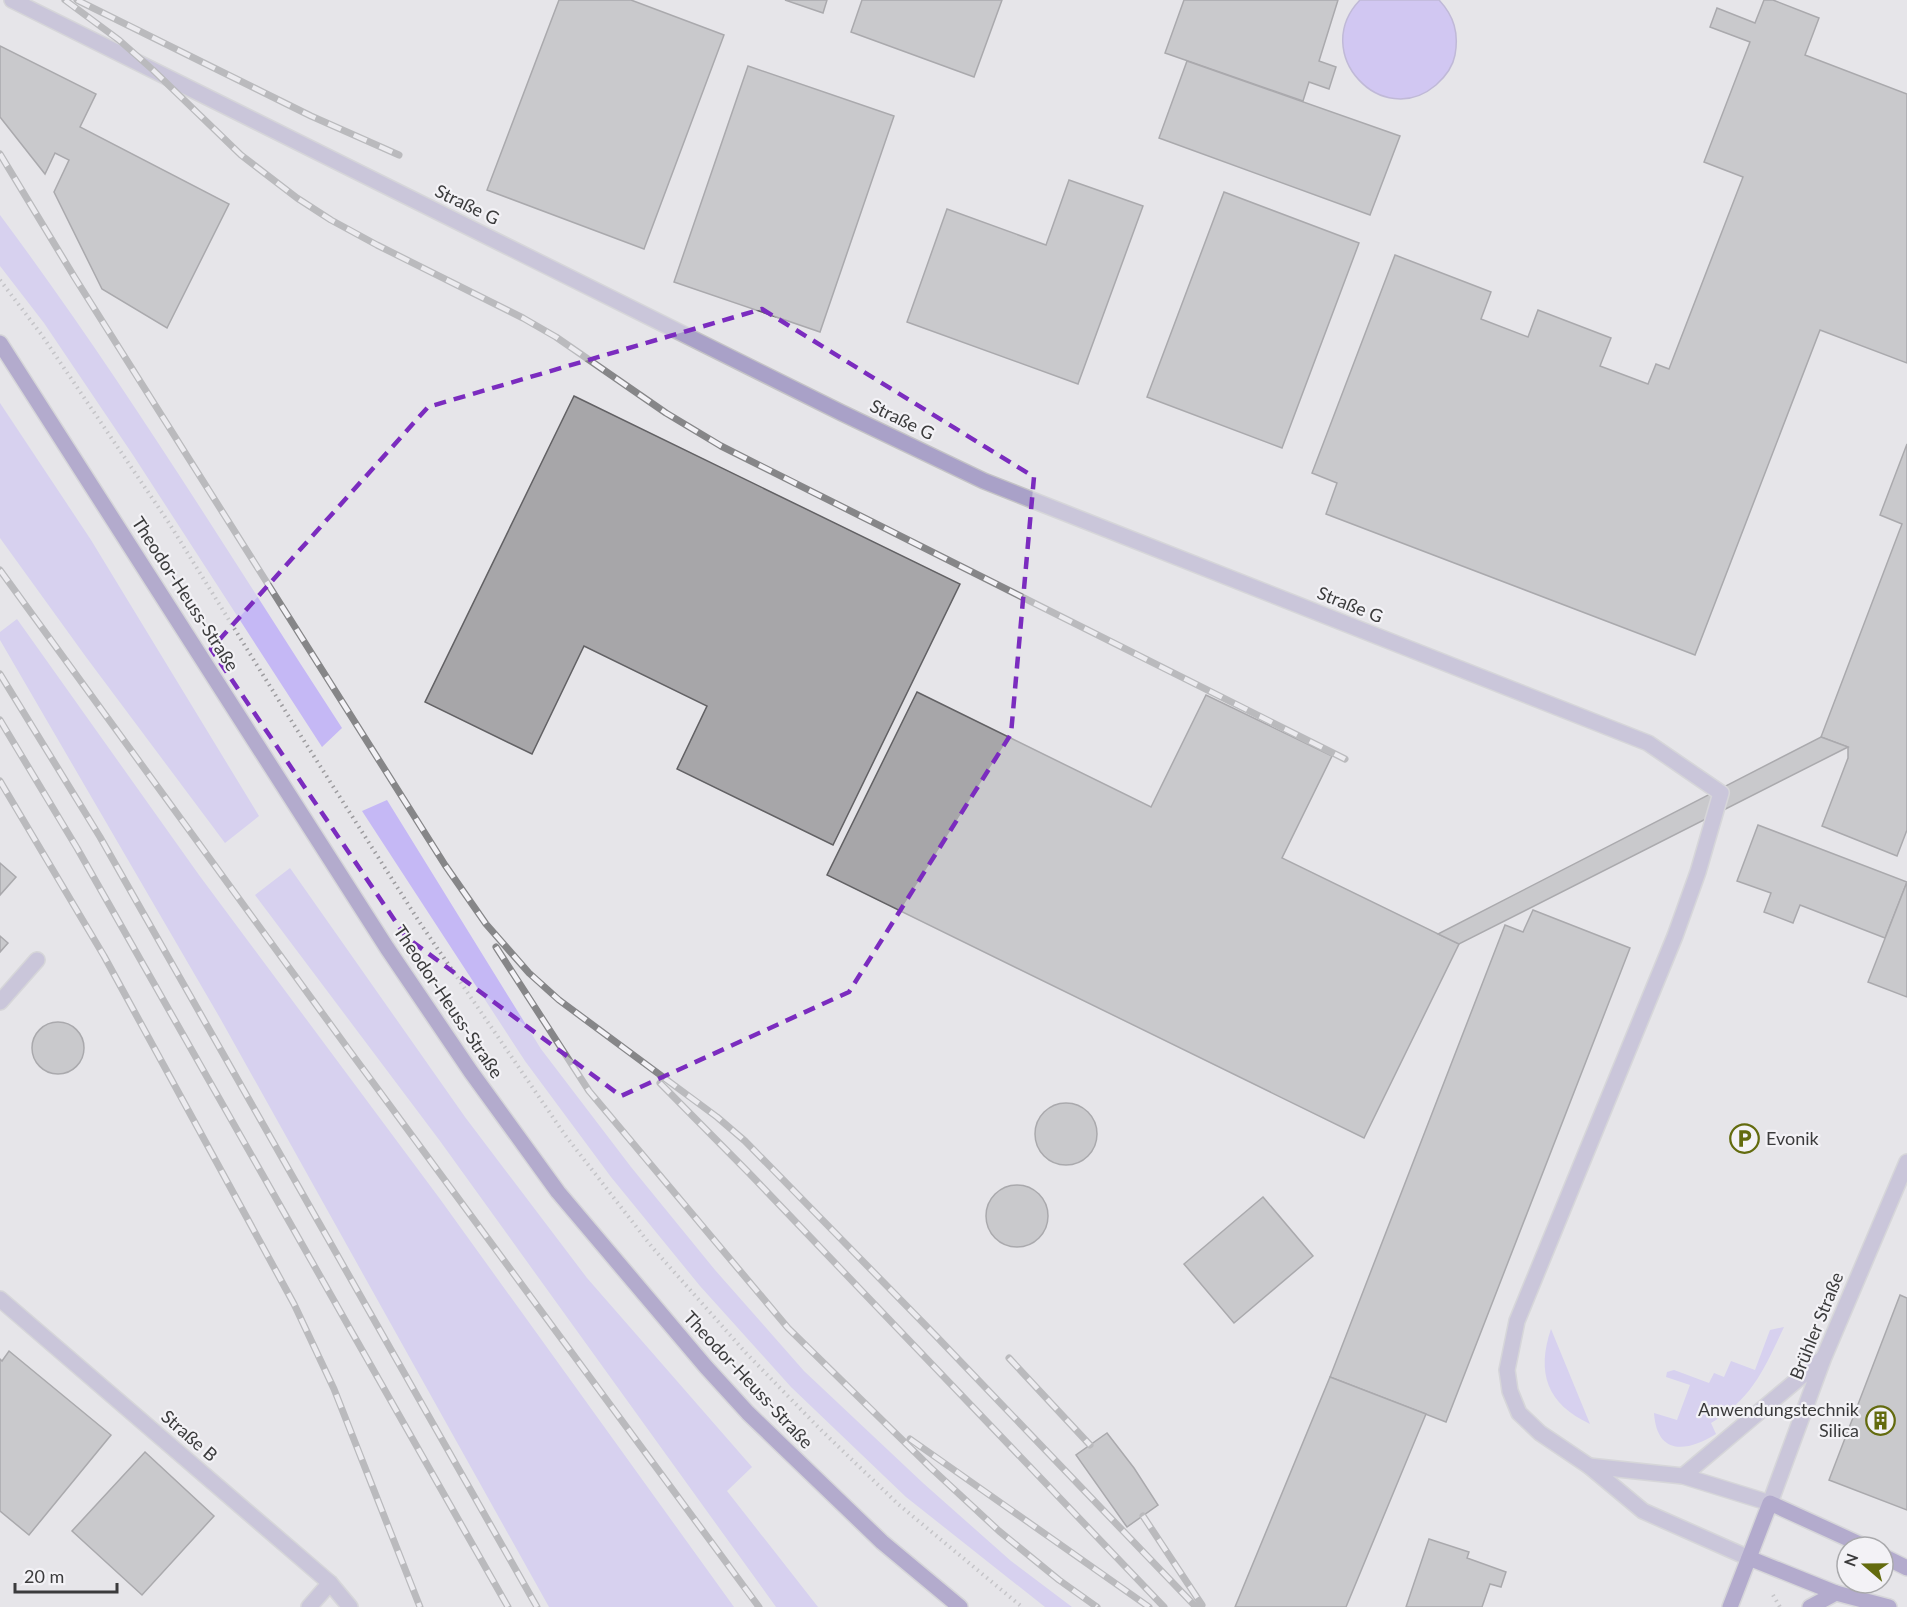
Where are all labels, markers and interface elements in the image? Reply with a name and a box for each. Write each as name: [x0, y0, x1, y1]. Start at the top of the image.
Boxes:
street label: Straße G: [432, 179, 503, 229]
street label: Straße G: [867, 394, 938, 444]
street label: Theodor-Heuss-Straße: [128, 512, 244, 675]
street label: Straße G: [1314, 581, 1386, 627]
street label: Theodor-Heuss-Straße: [389, 921, 508, 1082]
parking icon: Evonik: [1729, 1123, 1761, 1155]
place label: Evonik: [1766, 1127, 1820, 1149]
street label: Brühler Straße: [1785, 1269, 1848, 1382]
street label: Theodor-Heuss-Straße: [679, 1306, 818, 1453]
place label: Anwendungstechnik Silica: [1698, 1398, 1860, 1441]
building icon: Anwendungstechnik Silica: [1864, 1404, 1896, 1436]
street label: Straße B: [157, 1405, 222, 1466]
north arrow: [1835, 1535, 1895, 1595]
text: N: [1839, 1551, 1861, 1569]
scale bar: [15, 1556, 117, 1594]
text: 20 m: [24, 1565, 64, 1587]

